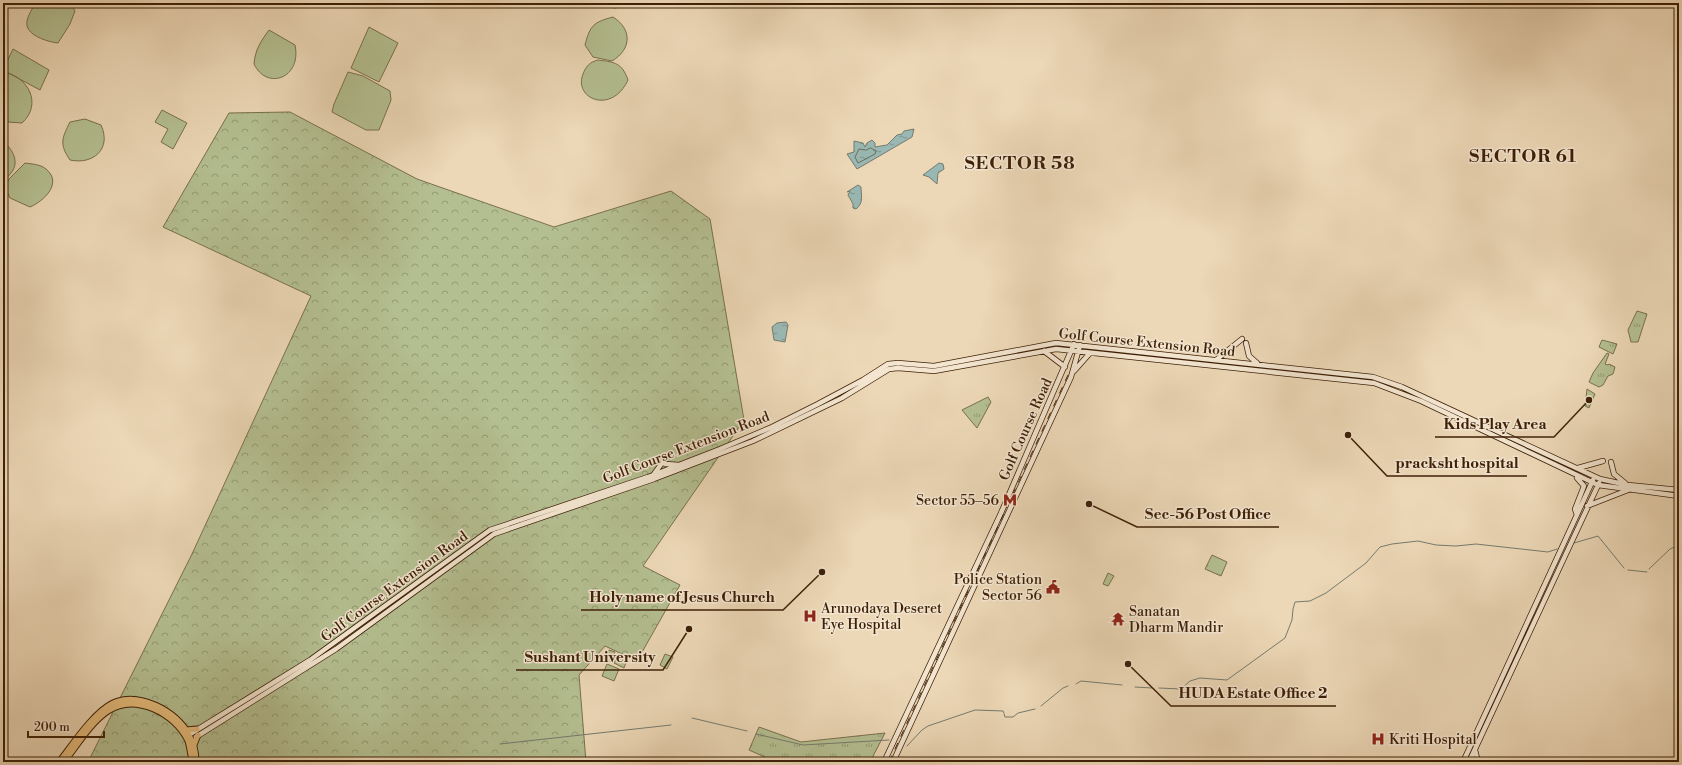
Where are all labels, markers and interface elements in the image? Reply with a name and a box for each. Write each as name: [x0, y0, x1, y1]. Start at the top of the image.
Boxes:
district label: SECTOR 61: [1469, 145, 1577, 168]
district label: SECTOR 58: [964, 152, 1076, 175]
street label: Golf Course Extension Road: [1058, 325, 1236, 361]
street label: Golf Course Road: [995, 375, 1057, 483]
street label: Golf Course Extension Road: [600, 408, 772, 488]
callout: Kids Play Area: [1435, 410, 1554, 437]
text: Kids Play Area: [1443, 415, 1547, 434]
callout: pracksht hospital: [1387, 449, 1527, 476]
text: pracksht hospital: [1395, 454, 1519, 473]
place label: Sector 55–56: [916, 492, 1000, 510]
metro station icon: Sector 55–56: [1002, 492, 1018, 508]
callout: Sec-56 Post Office: [1137, 500, 1279, 527]
text: Sec-56 Post Office: [1145, 505, 1271, 524]
street label: Golf Course Extension Road: [318, 527, 472, 646]
place label: Police Station Sector 56: [954, 571, 1043, 605]
public building icon: Police Station Sector 56: [1045, 579, 1061, 595]
callout: Holy name of Jesus Church: [581, 583, 783, 610]
text: Holy name of Jesus Church: [589, 588, 776, 607]
place label: Arunodaya Deseret Eye Hospital: [820, 600, 942, 634]
place label: Sanatan Dharm Mandir: [1129, 603, 1223, 637]
hospital icon: Arunodaya Deseret Eye Hospital: [802, 608, 818, 624]
temple icon: Sanatan Dharm Mandir: [1110, 611, 1126, 627]
callout: Sushant University: [516, 643, 663, 670]
text: Sushant University: [525, 648, 656, 667]
callout: HUDA Estate Office 2: [1171, 679, 1336, 706]
text: HUDA Estate Office 2: [1179, 684, 1327, 703]
scale bar: [28, 713, 104, 739]
text: 200 m: [34, 720, 70, 735]
hospital icon: Kriti Hospital: [1370, 731, 1386, 747]
place label: Kriti Hospital: [1389, 731, 1477, 749]

